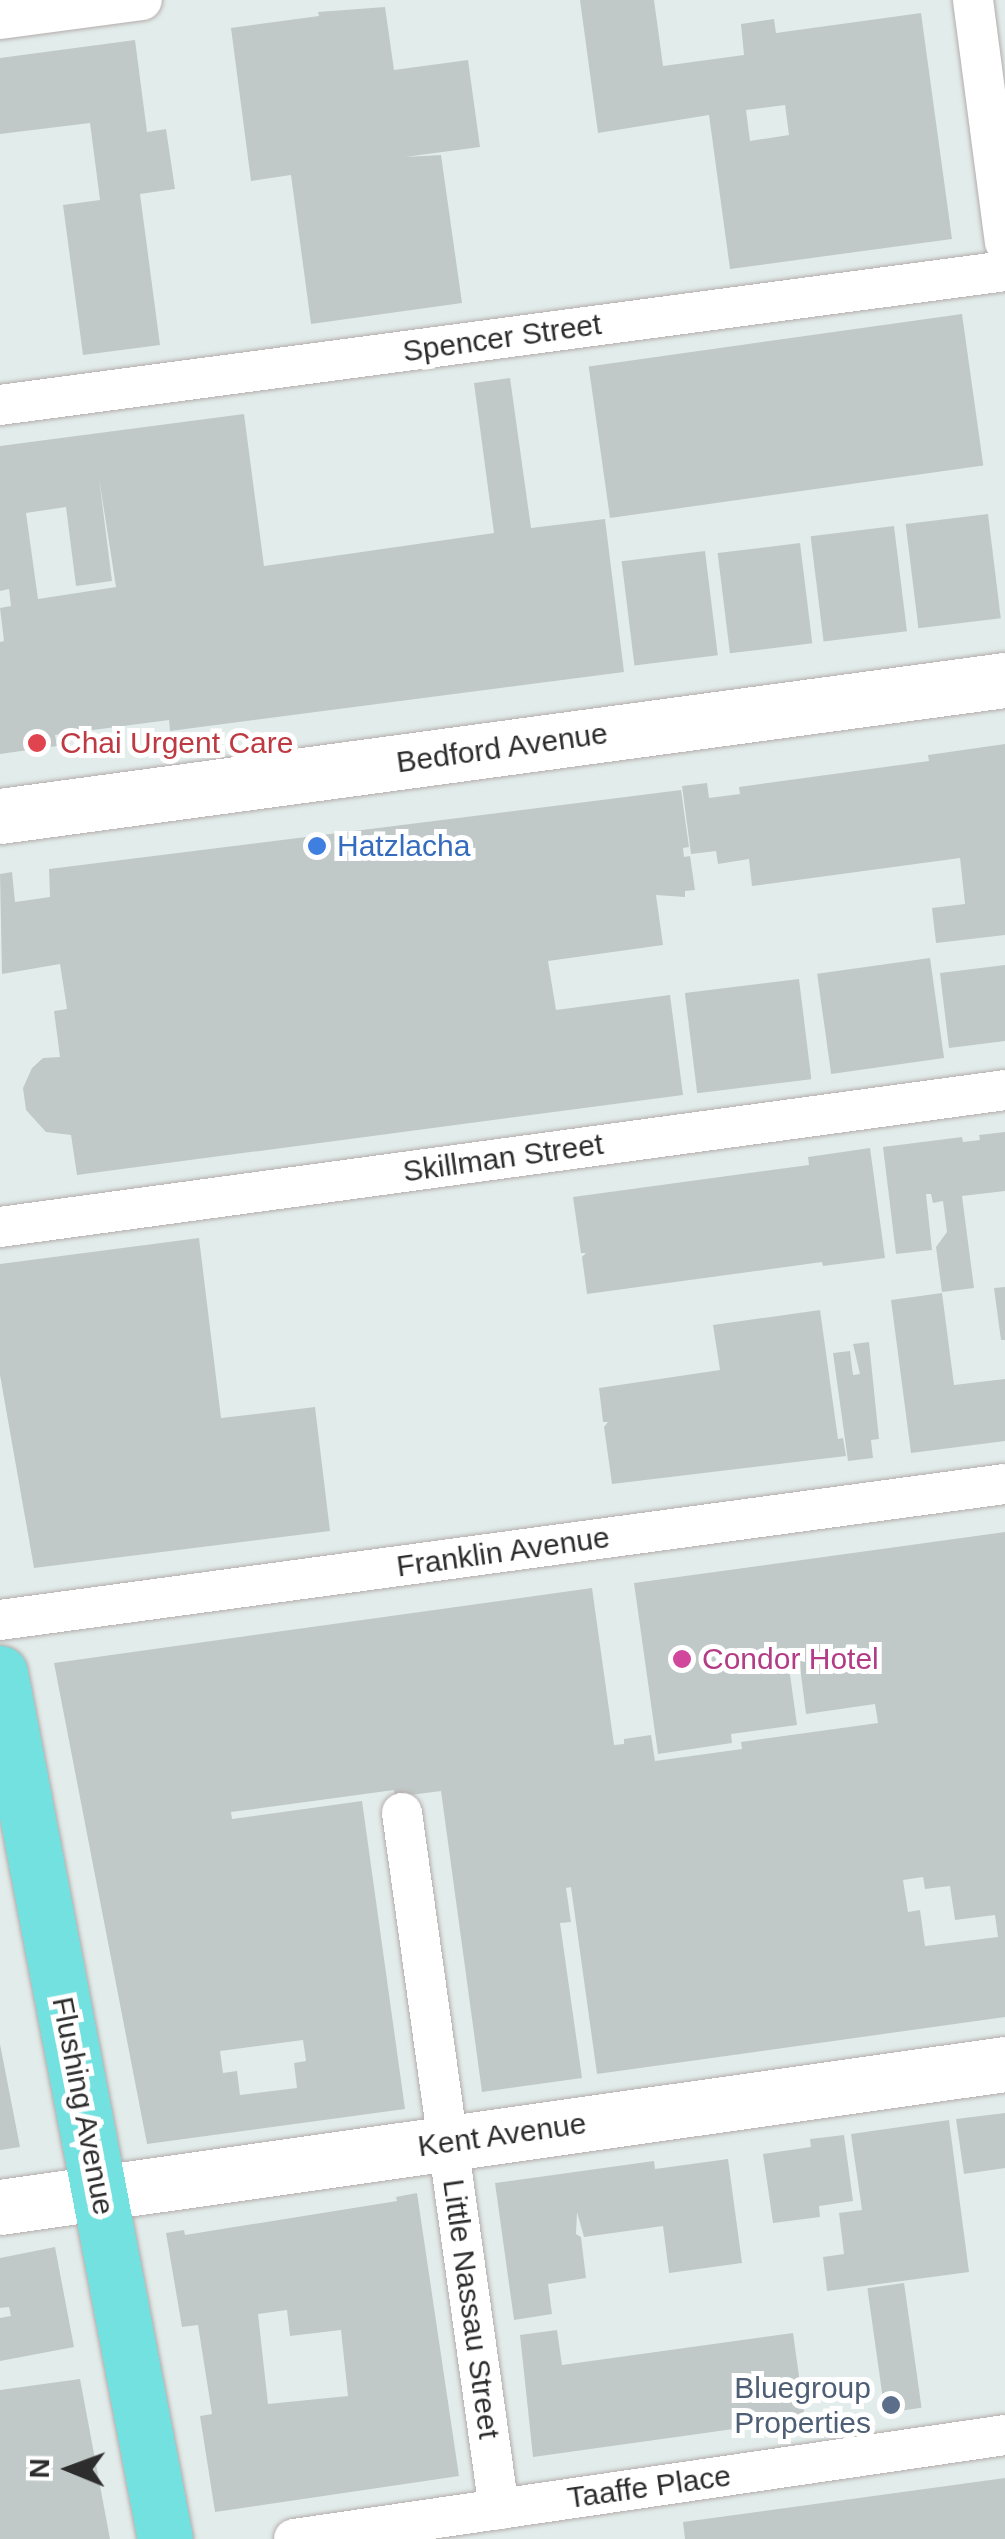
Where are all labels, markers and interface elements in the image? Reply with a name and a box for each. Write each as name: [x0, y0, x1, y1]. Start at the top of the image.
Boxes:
street label: Spencer Street: [400, 306, 604, 370]
street label: Bedford Avenue: [393, 715, 611, 781]
place label: Chai Urgent Care: [60, 725, 293, 761]
marker: Chai Urgent Care: [24, 730, 50, 756]
place label: Hatzlacha: [337, 828, 470, 864]
marker: Hatzlacha: [306, 835, 328, 857]
street label: Skillman Street: [401, 1126, 605, 1190]
street label: Franklin Avenue: [393, 1519, 613, 1585]
place label: Condor Hotel: [702, 1641, 879, 1677]
marker: Condor Hotel: [671, 1648, 693, 1670]
street label: Flushing Avenue: [44, 1993, 122, 2219]
street label: Kent Avenue: [415, 2105, 589, 2165]
street label: Little Nassau Street: [435, 2177, 507, 2441]
place label: Bluegroup Properties: [734, 2370, 871, 2440]
marker: Bluegroup Properties: [880, 2394, 902, 2416]
north arrow: [20, 2419, 120, 2519]
text: N: [24, 2458, 55, 2479]
street label: Taaffe Place: [565, 2458, 733, 2516]

